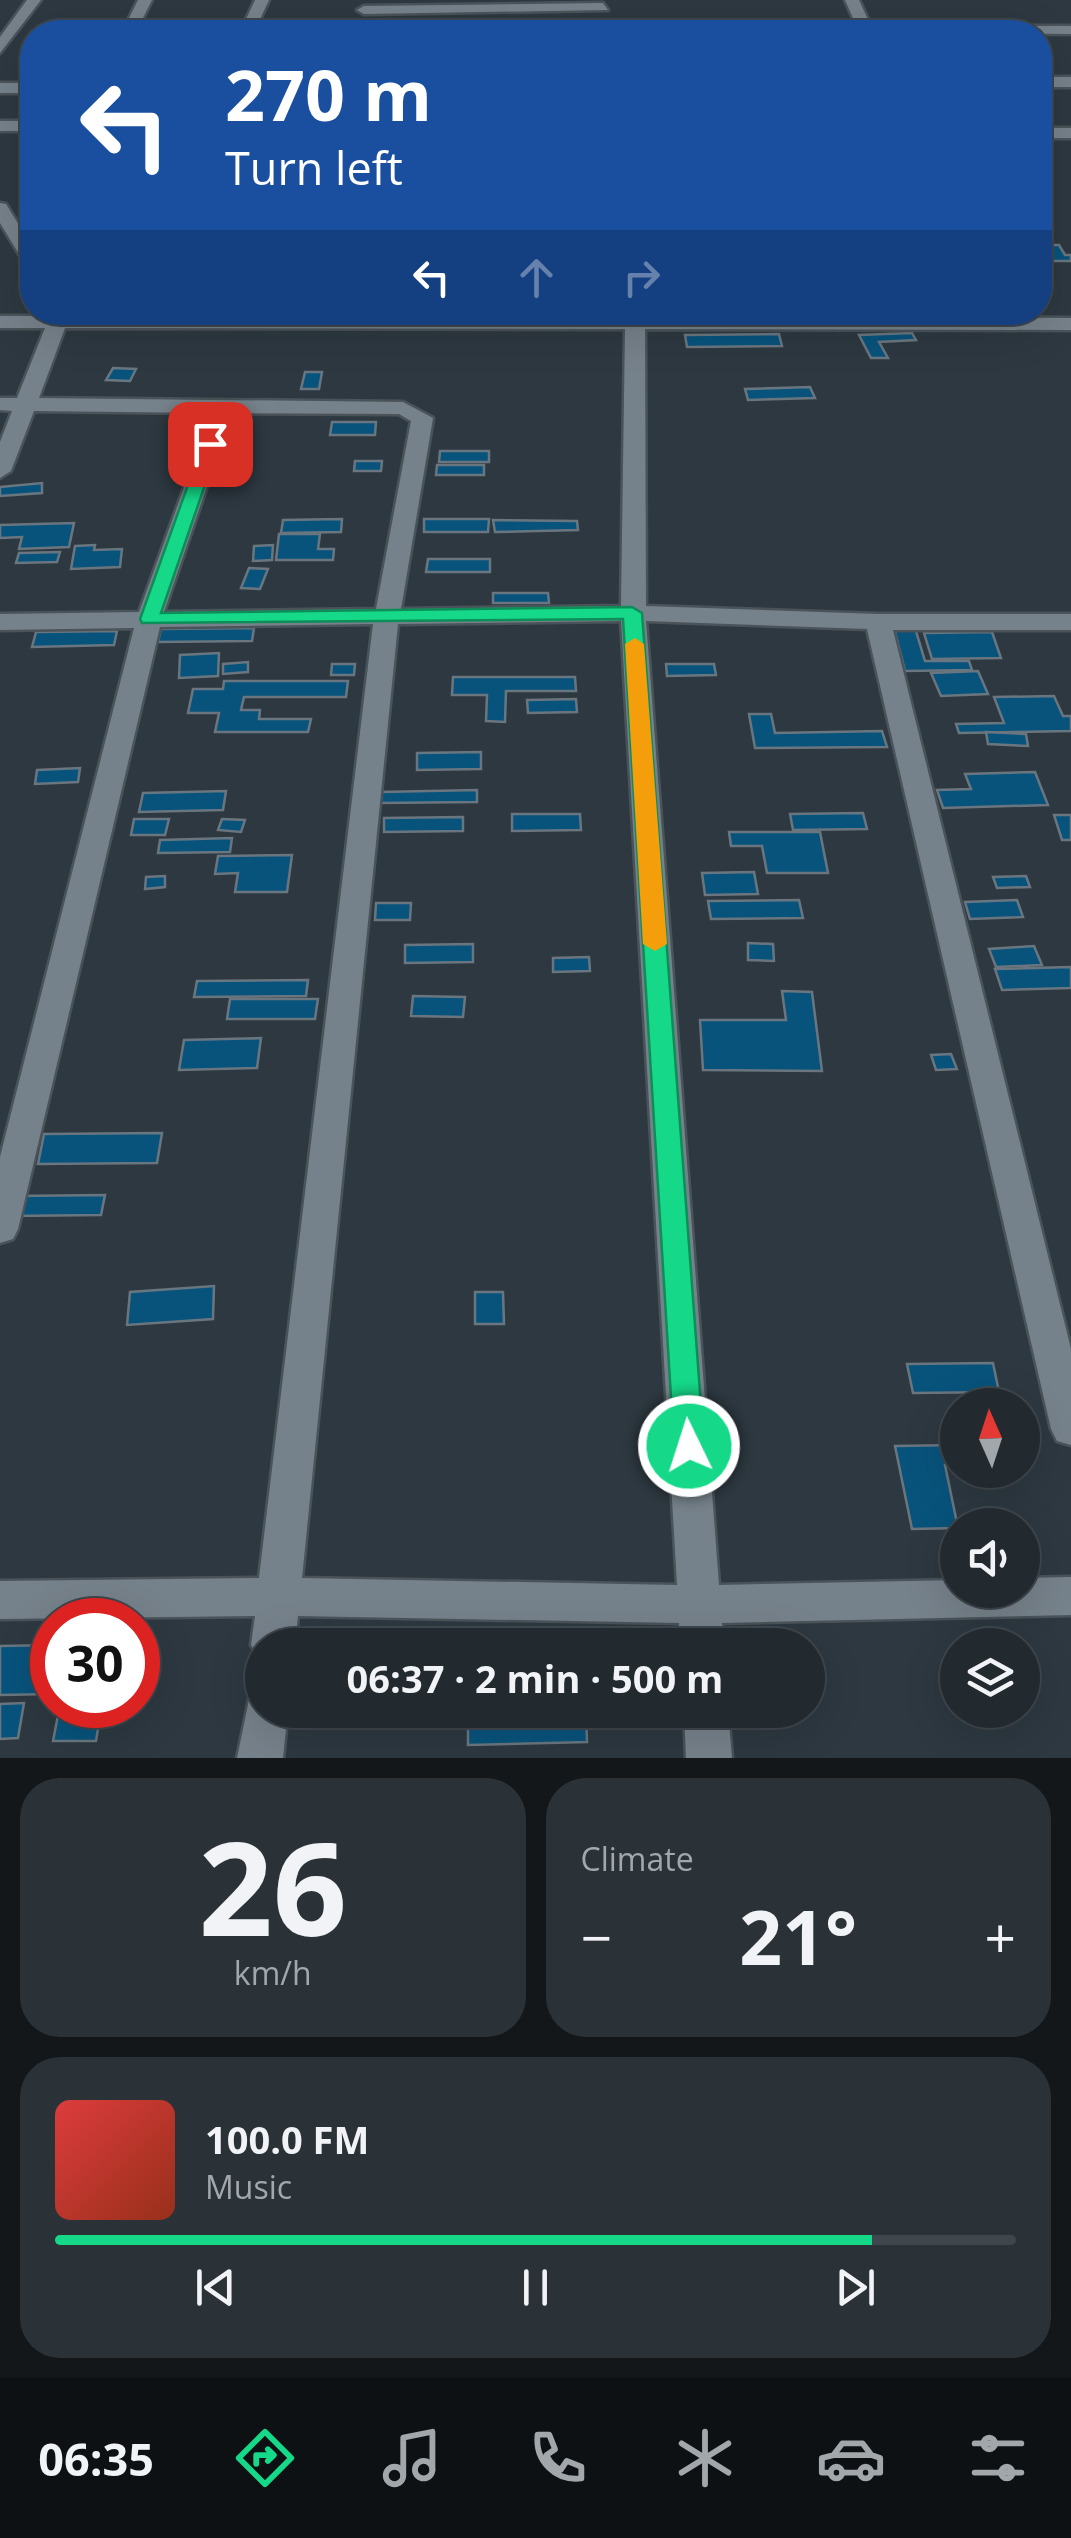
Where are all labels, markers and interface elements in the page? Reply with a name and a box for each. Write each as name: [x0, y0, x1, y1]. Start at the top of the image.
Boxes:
text: 270 m: [225, 46, 432, 142]
icon: left: [60, 60, 190, 190]
text: Turn left: [225, 137, 403, 198]
icon: left: [404, 250, 459, 305]
icon: ahead: [509, 250, 564, 305]
icon: right: [614, 250, 669, 305]
pin: [168, 402, 253, 487]
icon: arrive: [183, 417, 238, 472]
north arrow: [940, 1388, 1040, 1488]
map controls: [940, 1388, 1040, 1728]
position arrow: [637, 1394, 741, 1498]
button: sound: [940, 1508, 1040, 1608]
speed limit sign: 30: [30, 1598, 160, 1728]
button: layers: [940, 1628, 1040, 1728]
text: 06:37 · 2 min · 500 m: [347, 1652, 723, 1704]
text: 26: [198, 1797, 347, 1974]
text: Climate: [581, 1837, 694, 1880]
text: 21°: [739, 1885, 857, 1987]
text: −: [581, 1899, 612, 1974]
text: +: [985, 1899, 1016, 1974]
text: km/h: [234, 1951, 312, 1994]
text: 100.0 FM: [205, 2113, 369, 2165]
text: Music: [205, 2165, 292, 2208]
icon: previous: [188, 2260, 243, 2315]
icon: pause: [508, 2260, 563, 2315]
icon: next: [828, 2260, 883, 2315]
icon: directions: [230, 2423, 300, 2493]
icon: music: [377, 2423, 447, 2493]
icon: phone: [523, 2423, 593, 2493]
icon: climate: [670, 2423, 740, 2493]
icon: car: [816, 2423, 886, 2493]
icon: filters: [963, 2423, 1033, 2493]
text: 06:35: [38, 2428, 154, 2489]

